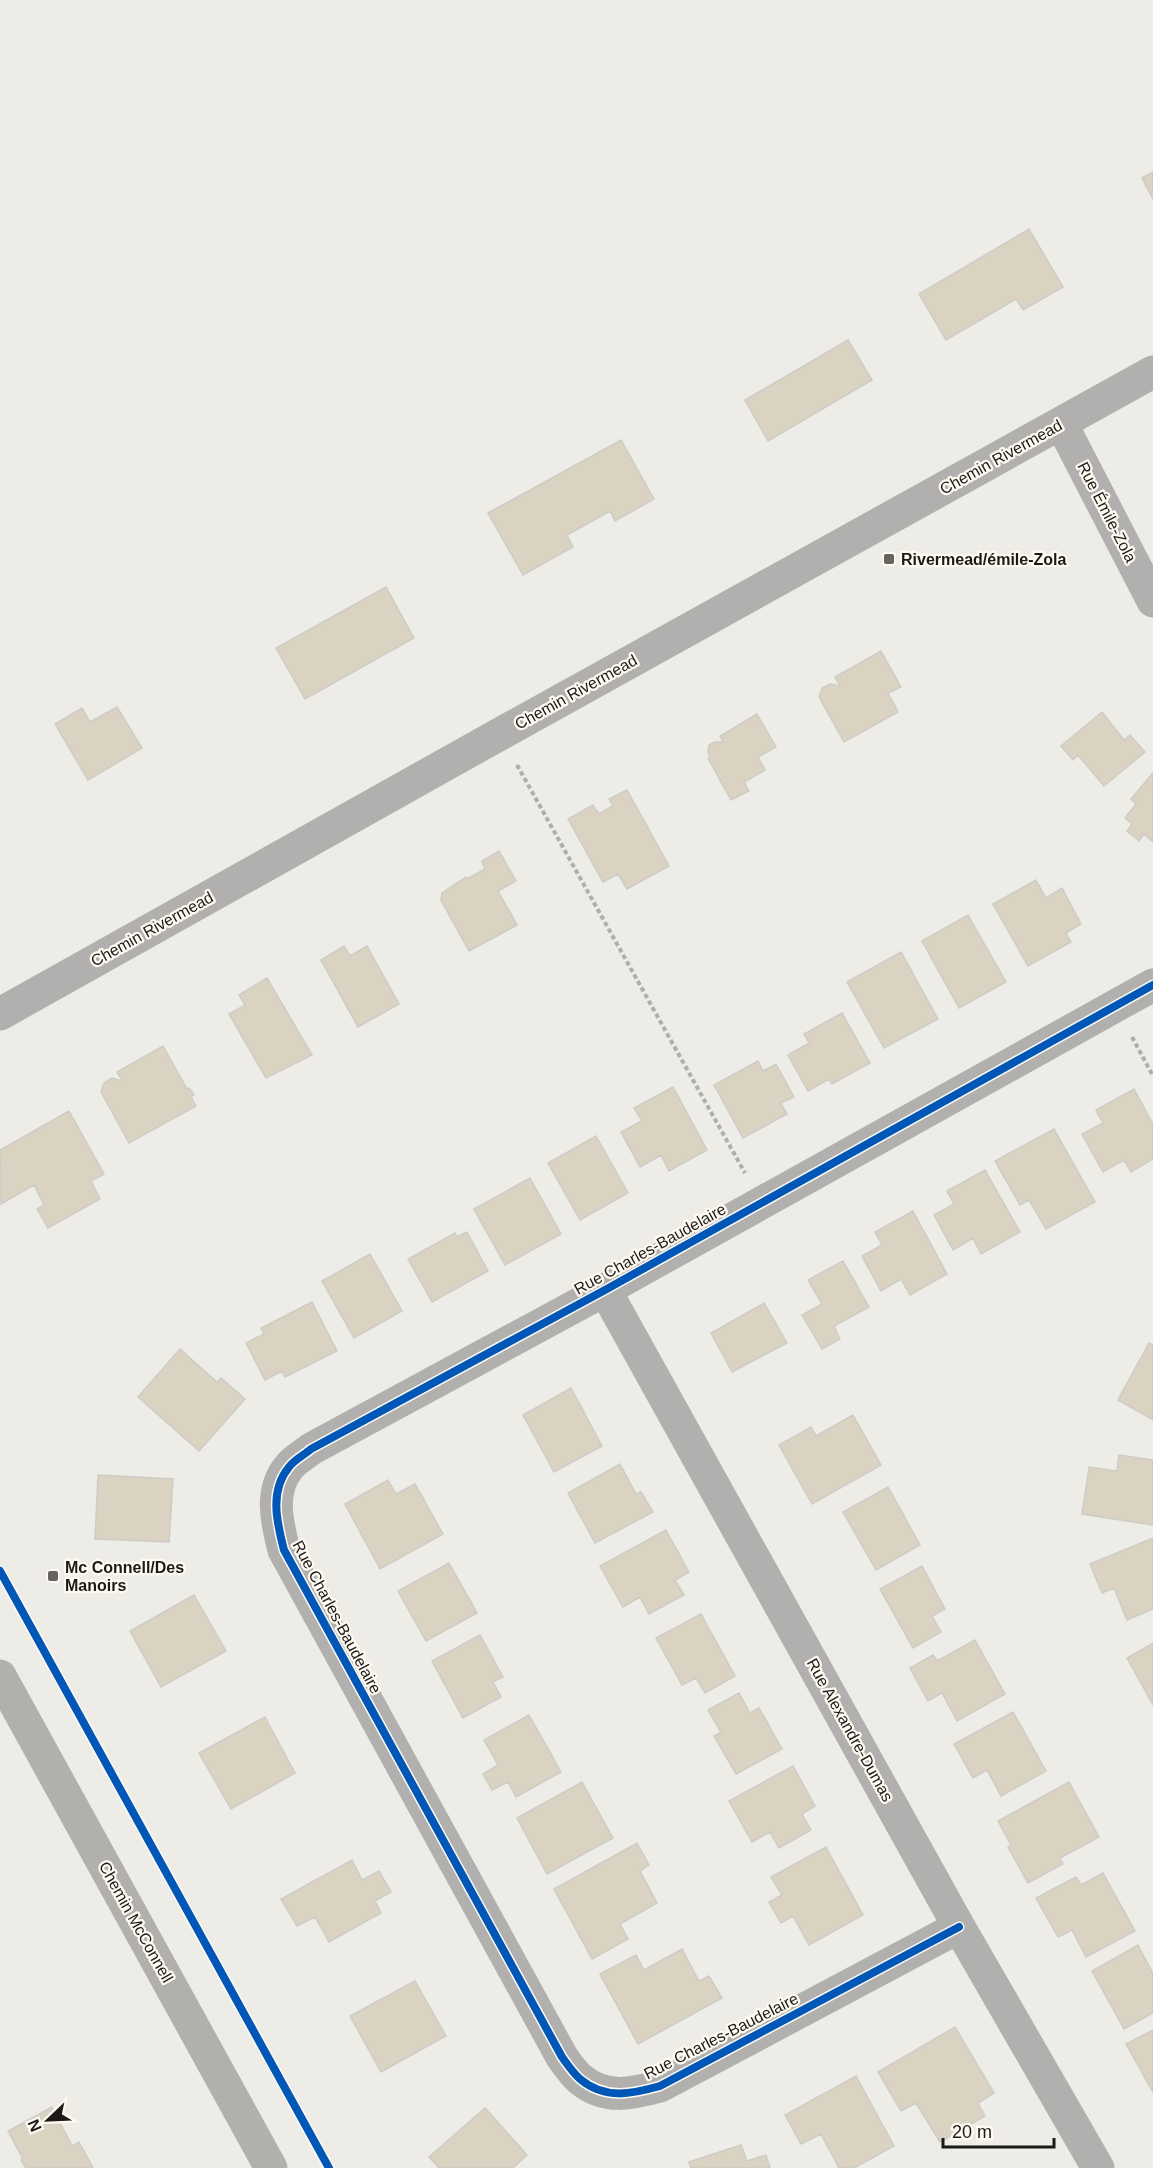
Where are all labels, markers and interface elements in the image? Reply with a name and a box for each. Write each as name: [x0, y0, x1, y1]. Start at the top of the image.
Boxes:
street label: Chemin Rivermead: [937, 416, 1065, 498]
street label: Rue Émile-Zola: [1074, 459, 1141, 565]
place label: Rivermead/émile-Zola: [901, 551, 1067, 568]
marker: Rivermead/émile-Zola: [882, 552, 896, 566]
street label: Chemin Rivermead: [512, 651, 640, 733]
street label: Chemin Rivermead: [88, 888, 216, 970]
street label: Rue Charles-Baudelaire: [571, 1200, 729, 1298]
street label: Rue Charles-Baudelaire: [289, 1538, 385, 1696]
place label: Mc Connell/Des Manoirs: [65, 1559, 184, 1594]
marker: Mc Connell/Des Manoirs: [46, 1569, 60, 1583]
street label: Rue Alexandre-Dumas: [804, 1655, 896, 1805]
street label: Chemin McConnell: [96, 1859, 176, 1985]
street label: Rue Charles-Baudelaire: [641, 1990, 801, 2082]
north arrow: [18, 2090, 78, 2150]
scale bar: [943, 2111, 1054, 2149]
text: N: [25, 2117, 45, 2134]
text: 20 m: [952, 2122, 992, 2142]

